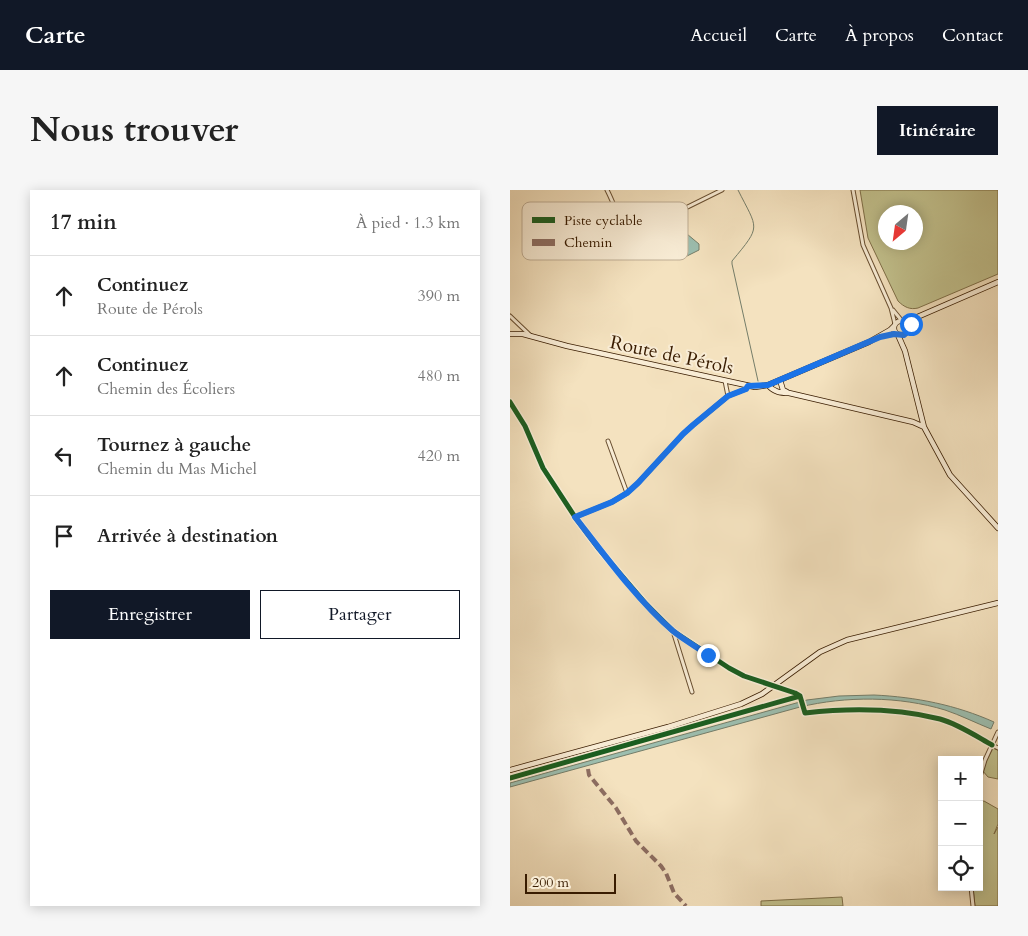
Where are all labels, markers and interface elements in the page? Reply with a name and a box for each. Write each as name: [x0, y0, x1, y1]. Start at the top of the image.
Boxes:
text: Carte: [25, 19, 86, 52]
text: Accueil: [690, 23, 747, 48]
text: Carte: [775, 23, 817, 48]
text: À propos: [845, 23, 914, 48]
text: Contact: [942, 23, 1003, 48]
text: Nous trouver: [30, 106, 238, 154]
button: Itinéraire: [877, 106, 998, 155]
legend: [522, 202, 688, 260]
north arrow: [878, 205, 923, 250]
text: 17 min: [50, 208, 117, 237]
text: Piste cyclable: [564, 211, 643, 230]
text: À pied · 1.3 km: [356, 212, 460, 234]
text: Chemin: [564, 233, 613, 252]
text: Continuez: [97, 272, 188, 298]
icon: ahead: [50, 282, 78, 310]
text: 390 m: [418, 285, 460, 307]
text: Route de Pérols: [97, 298, 203, 320]
route start: [900, 313, 923, 336]
street label: Route de Pérols: [608, 329, 736, 381]
text: Continuez: [97, 352, 188, 378]
icon: ahead: [50, 362, 78, 390]
text: 480 m: [418, 365, 460, 387]
text: Chemin des Écoliers: [97, 378, 235, 400]
text: Tournez à gauche: [97, 432, 251, 458]
icon: left: [50, 442, 78, 470]
text: 420 m: [418, 445, 460, 467]
text: Chemin du Mas Michel: [97, 458, 257, 480]
icon: arrive: [50, 522, 78, 550]
text: Arrivée à destination: [97, 523, 278, 549]
button: Enregistrer: [50, 590, 250, 639]
button: Partager: [260, 590, 460, 639]
route end: [697, 644, 720, 667]
map controls: [938, 756, 983, 891]
button: +: [938, 756, 983, 801]
button: −: [938, 801, 983, 846]
button: locate: [938, 846, 983, 891]
scale bar: [525, 871, 616, 894]
text: 200 m: [532, 873, 569, 892]

